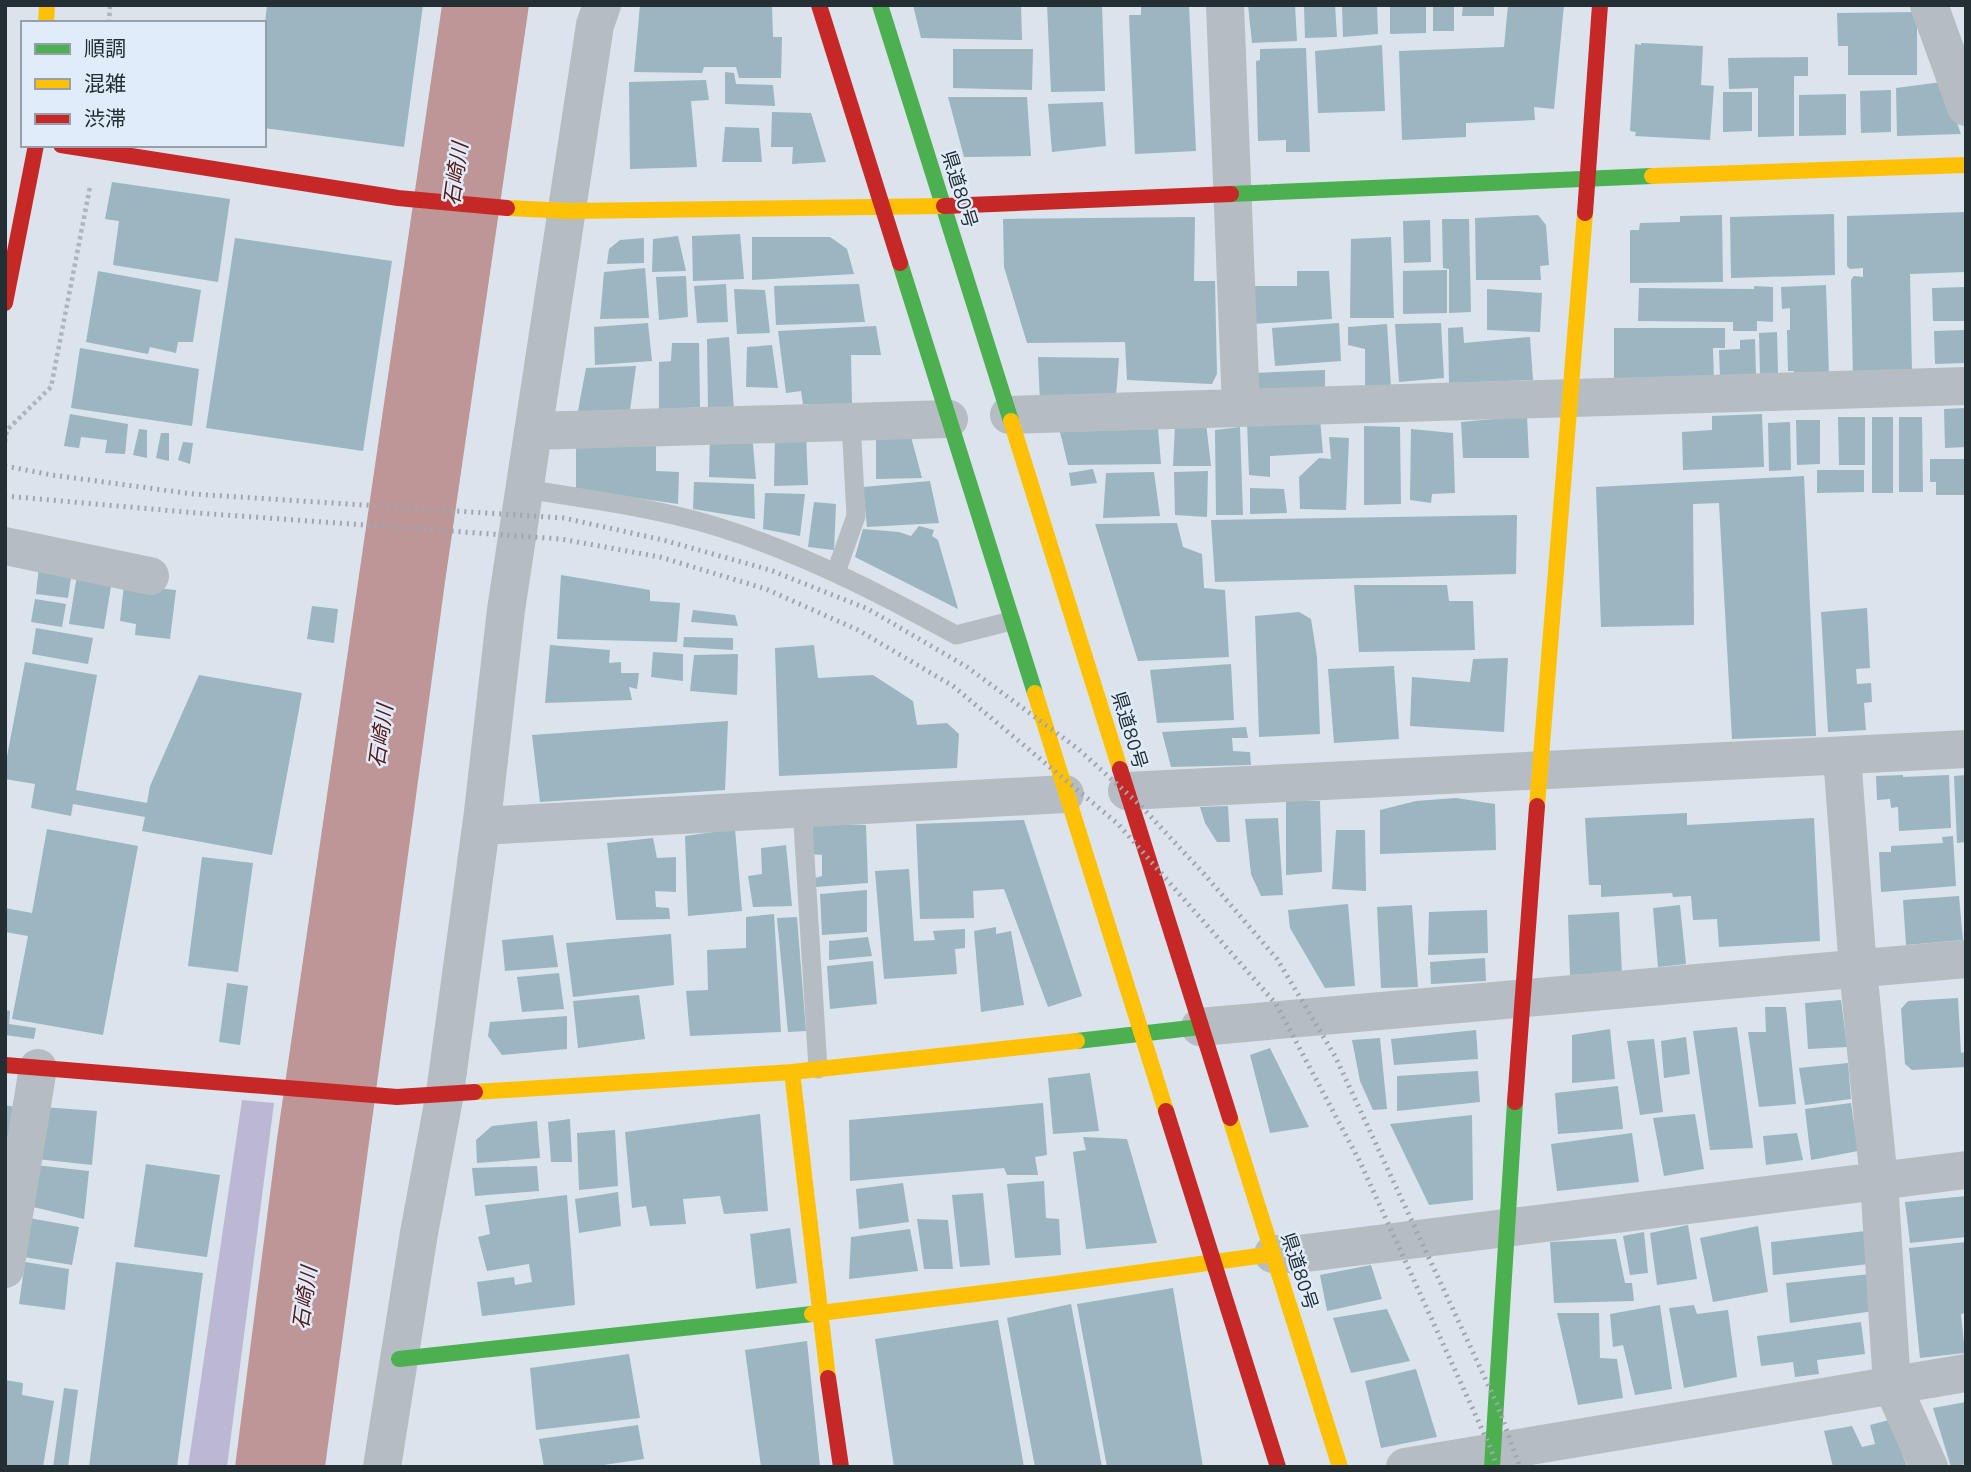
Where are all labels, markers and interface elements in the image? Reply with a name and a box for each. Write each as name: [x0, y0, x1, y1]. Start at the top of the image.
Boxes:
legend: [21, 21, 266, 147]
text: 順調: [84, 35, 126, 63]
text: 混雑: [84, 70, 126, 98]
text: 渋滞: [84, 105, 126, 133]
water label: 石崎川: [438, 139, 475, 207]
street label: 県道80号: [935, 147, 983, 231]
street label: 県道80号: [1105, 688, 1153, 772]
water label: 石崎川: [363, 701, 400, 769]
street label: 県道80号: [1274, 1229, 1324, 1313]
water label: 石崎川: [287, 1263, 324, 1331]

